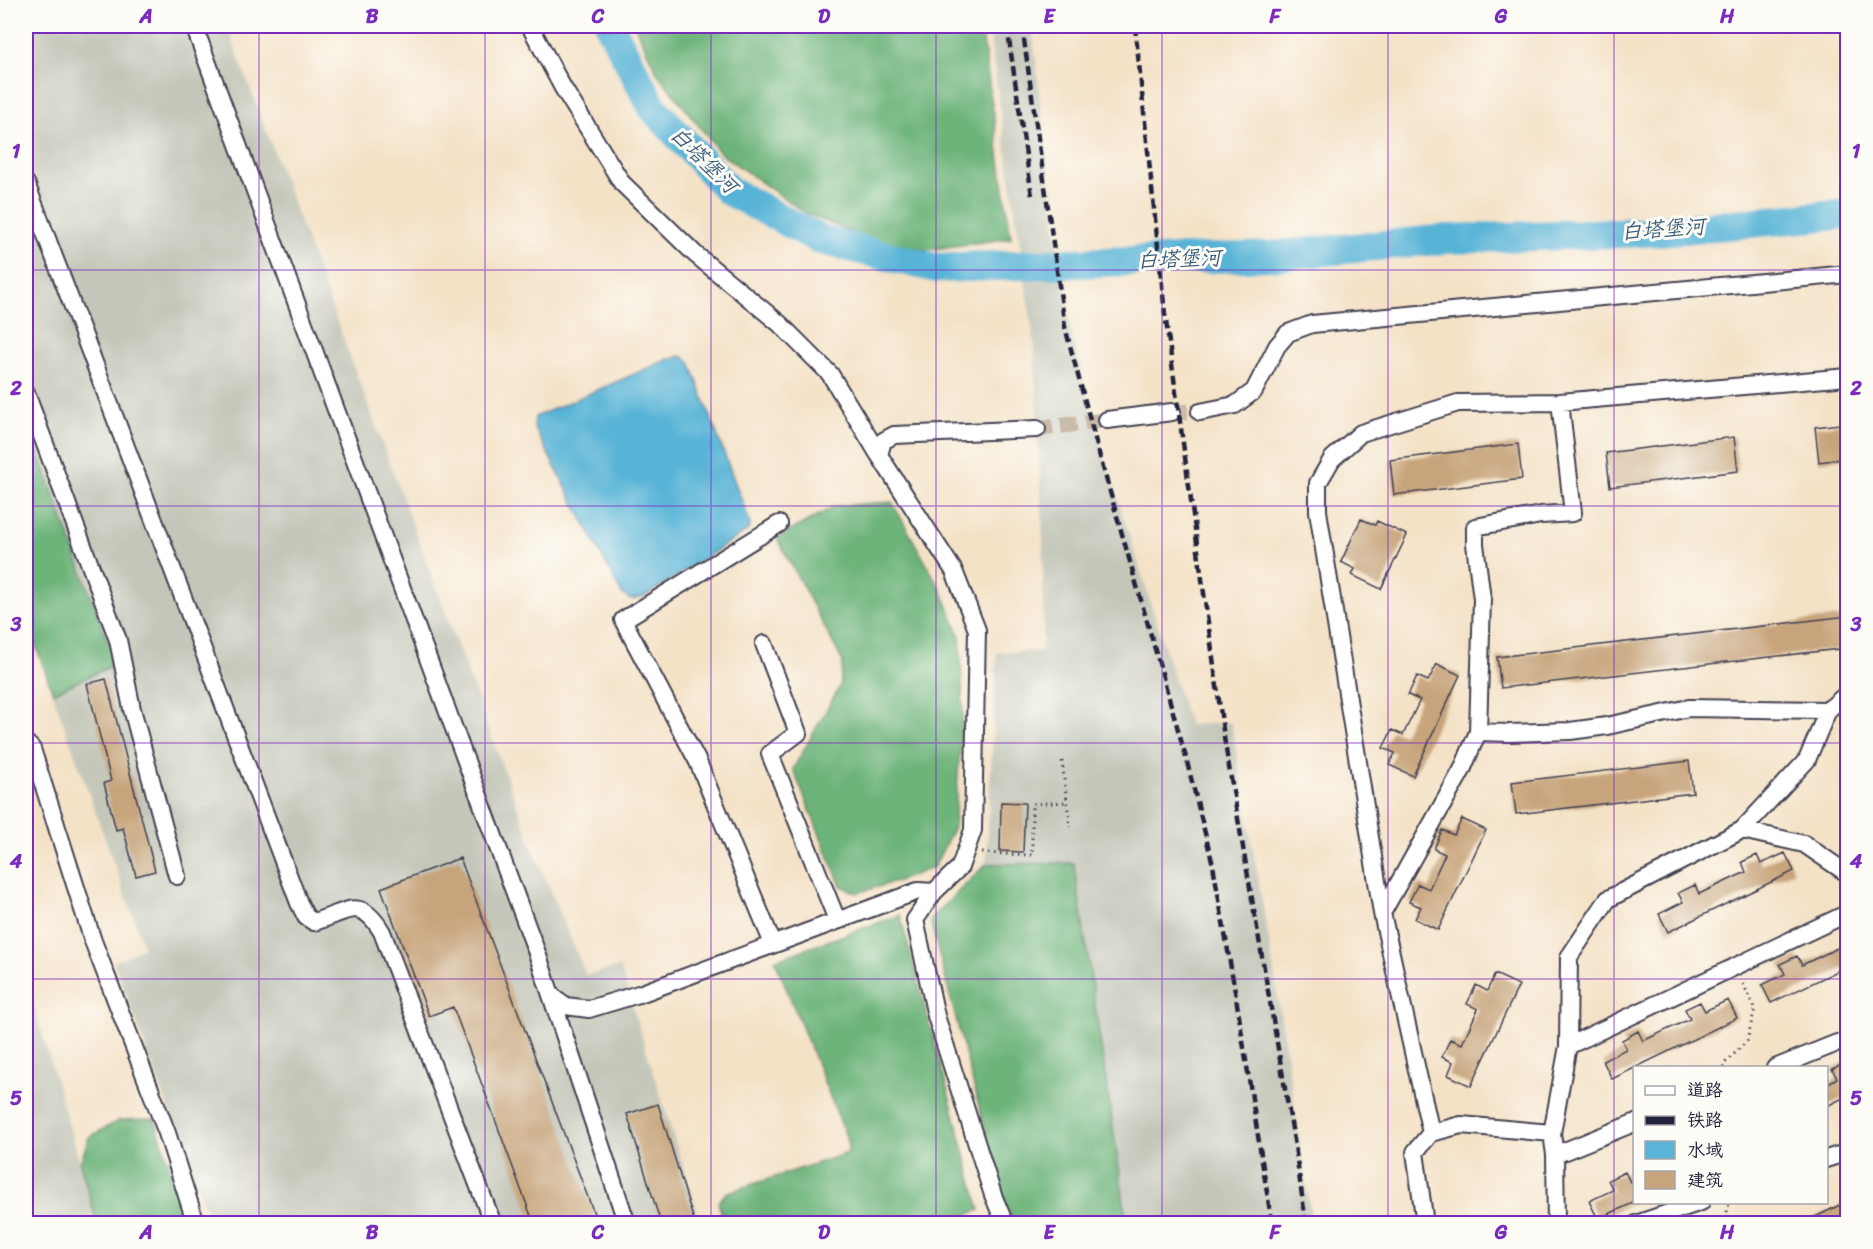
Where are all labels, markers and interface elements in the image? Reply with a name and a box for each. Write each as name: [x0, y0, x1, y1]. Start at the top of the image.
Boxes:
text: A: [138, 0, 153, 34]
text: B: [366, 0, 379, 34]
text: C: [591, 0, 605, 34]
text: D: [818, 0, 831, 34]
text: E: [1043, 0, 1056, 34]
text: F: [1269, 0, 1282, 34]
text: G: [1494, 0, 1508, 34]
text: H: [1719, 0, 1735, 34]
water label: 白塔堡河: [661, 117, 749, 205]
text: 1: [12, 134, 21, 169]
text: 1: [1852, 134, 1861, 169]
water label: 白塔堡河: [1620, 207, 1709, 251]
water label: 白塔堡河: [1136, 238, 1225, 279]
text: 2: [9, 371, 22, 406]
text: 2: [1849, 371, 1862, 406]
text: 3: [10, 607, 22, 642]
text: 3: [1850, 607, 1862, 642]
text: 4: [9, 844, 23, 879]
text: 4: [1849, 844, 1863, 879]
legend: [1633, 1066, 1828, 1204]
text: 道路: [1687, 1074, 1723, 1106]
text: 5: [10, 1081, 22, 1116]
text: 5: [1850, 1081, 1862, 1116]
text: 铁路: [1687, 1104, 1723, 1136]
text: 水域: [1687, 1134, 1723, 1166]
text: 建筑: [1687, 1164, 1723, 1196]
text: A: [138, 1215, 153, 1249]
text: B: [366, 1215, 379, 1249]
text: C: [591, 1215, 605, 1249]
text: D: [818, 1215, 831, 1249]
text: E: [1043, 1215, 1056, 1249]
text: F: [1269, 1215, 1282, 1249]
text: G: [1494, 1215, 1508, 1249]
text: H: [1719, 1215, 1735, 1249]

